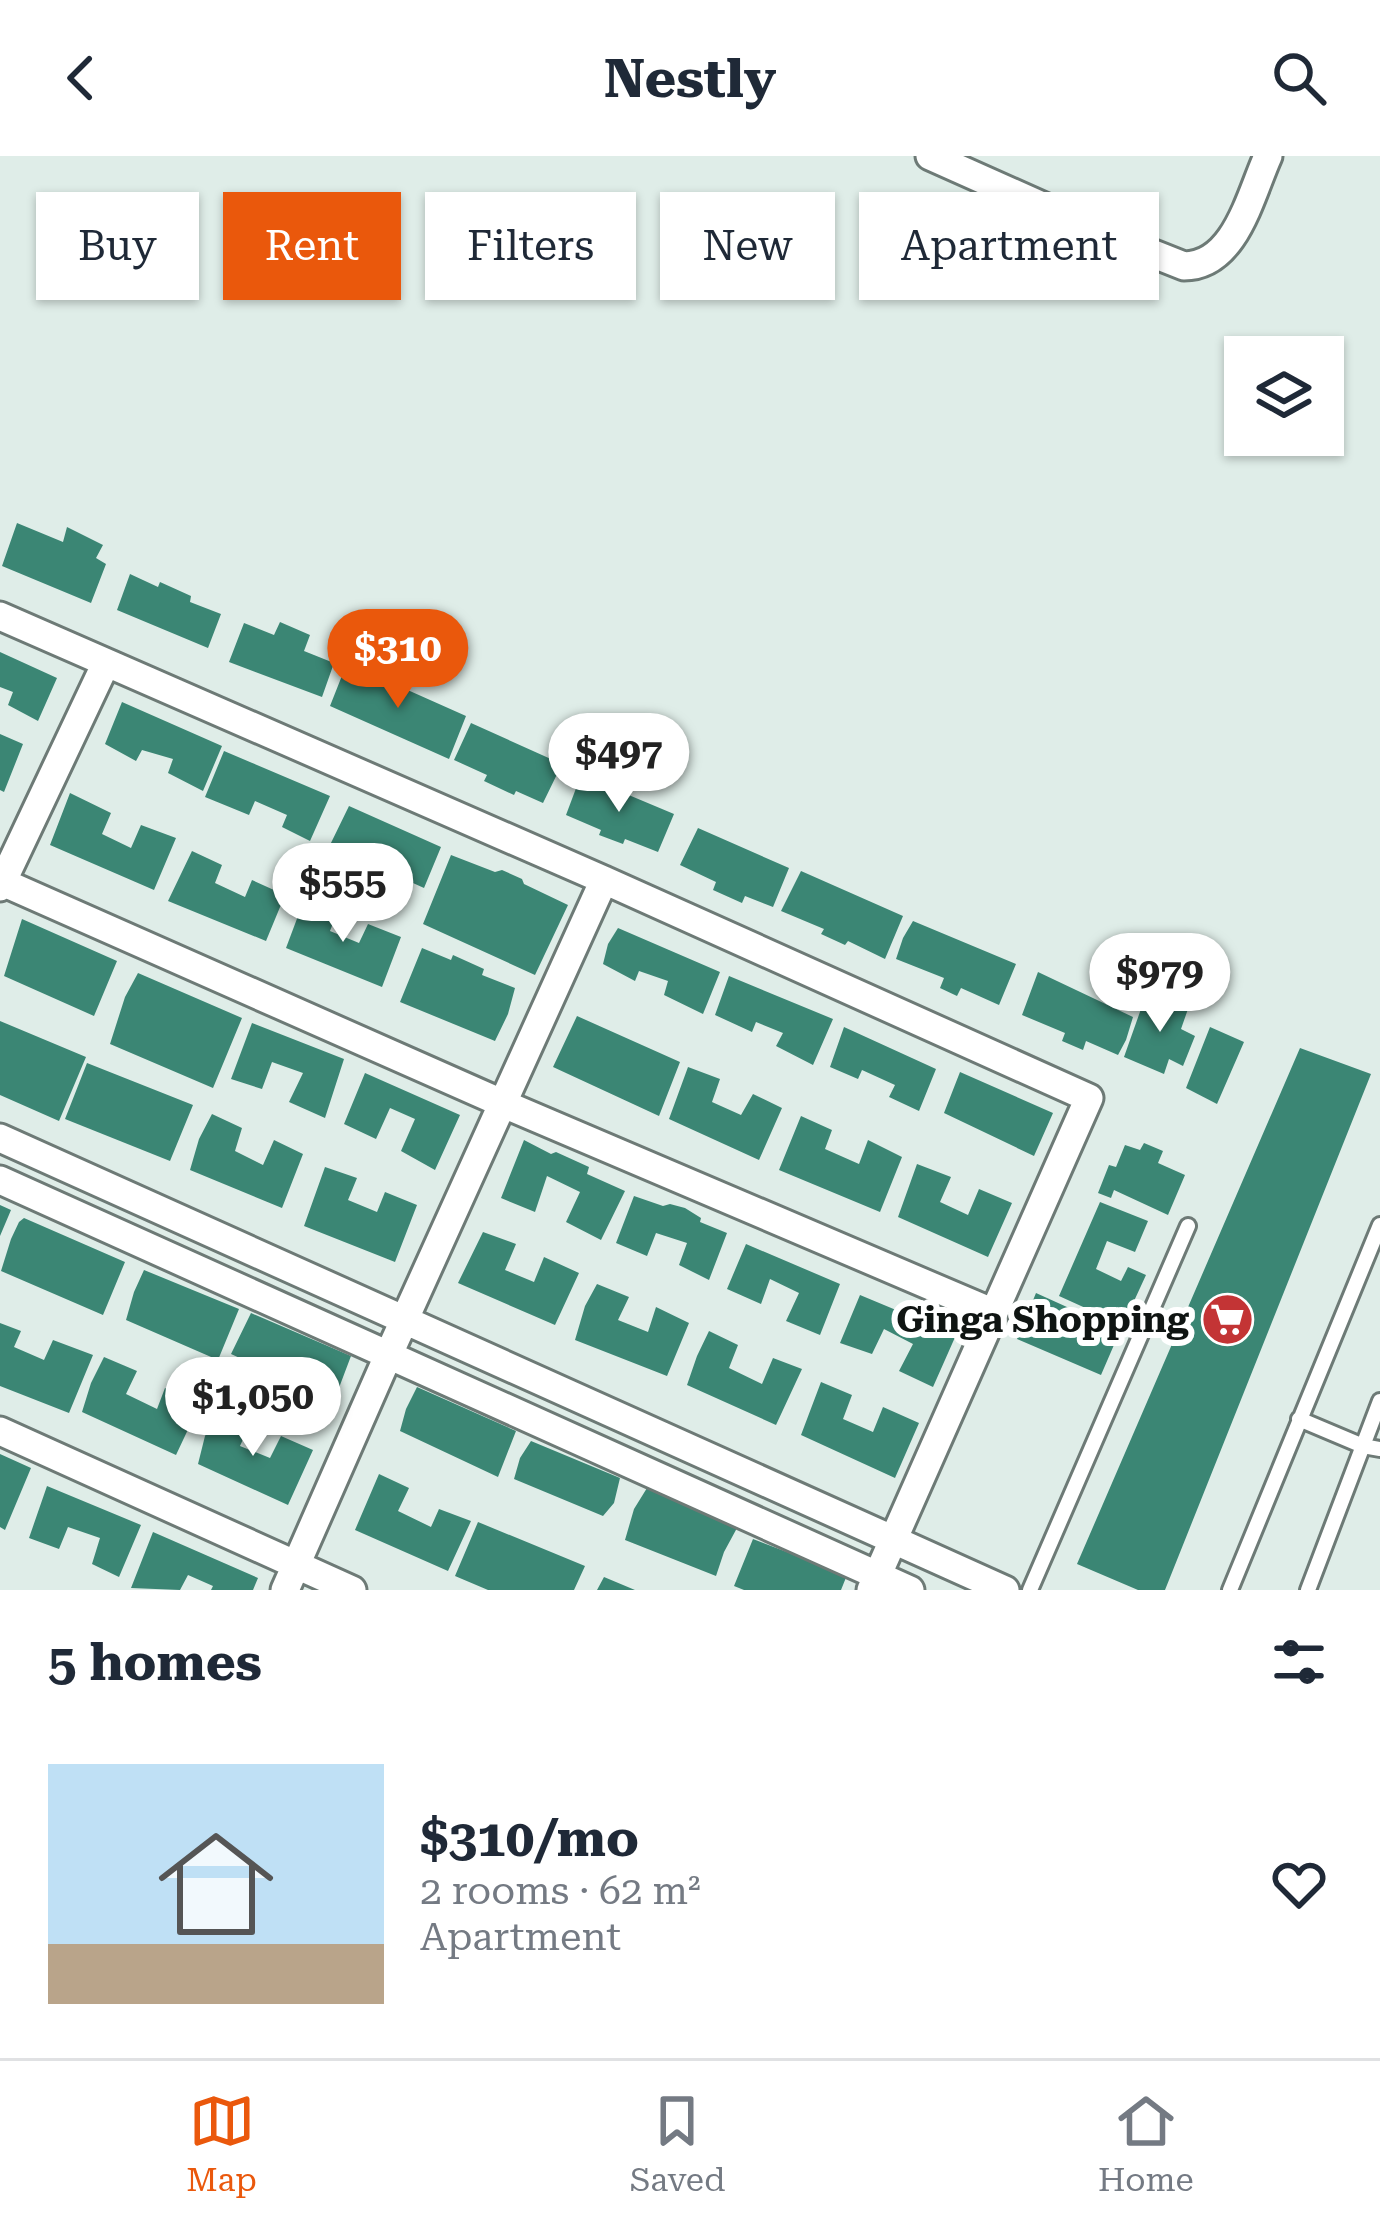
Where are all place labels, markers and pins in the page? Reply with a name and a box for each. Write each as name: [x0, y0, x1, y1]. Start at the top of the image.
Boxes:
pin: $310: [327, 609, 469, 711]
pin: $497: [548, 713, 690, 815]
pin: $555: [272, 843, 414, 945]
pin: $979: [1089, 933, 1231, 1035]
supermarket icon: Ginga Shopping: [1200, 1291, 1256, 1347]
place label: Ginga Shopping: [896, 1299, 1190, 1341]
pin: $1,050: [155, 1357, 351, 1459]

